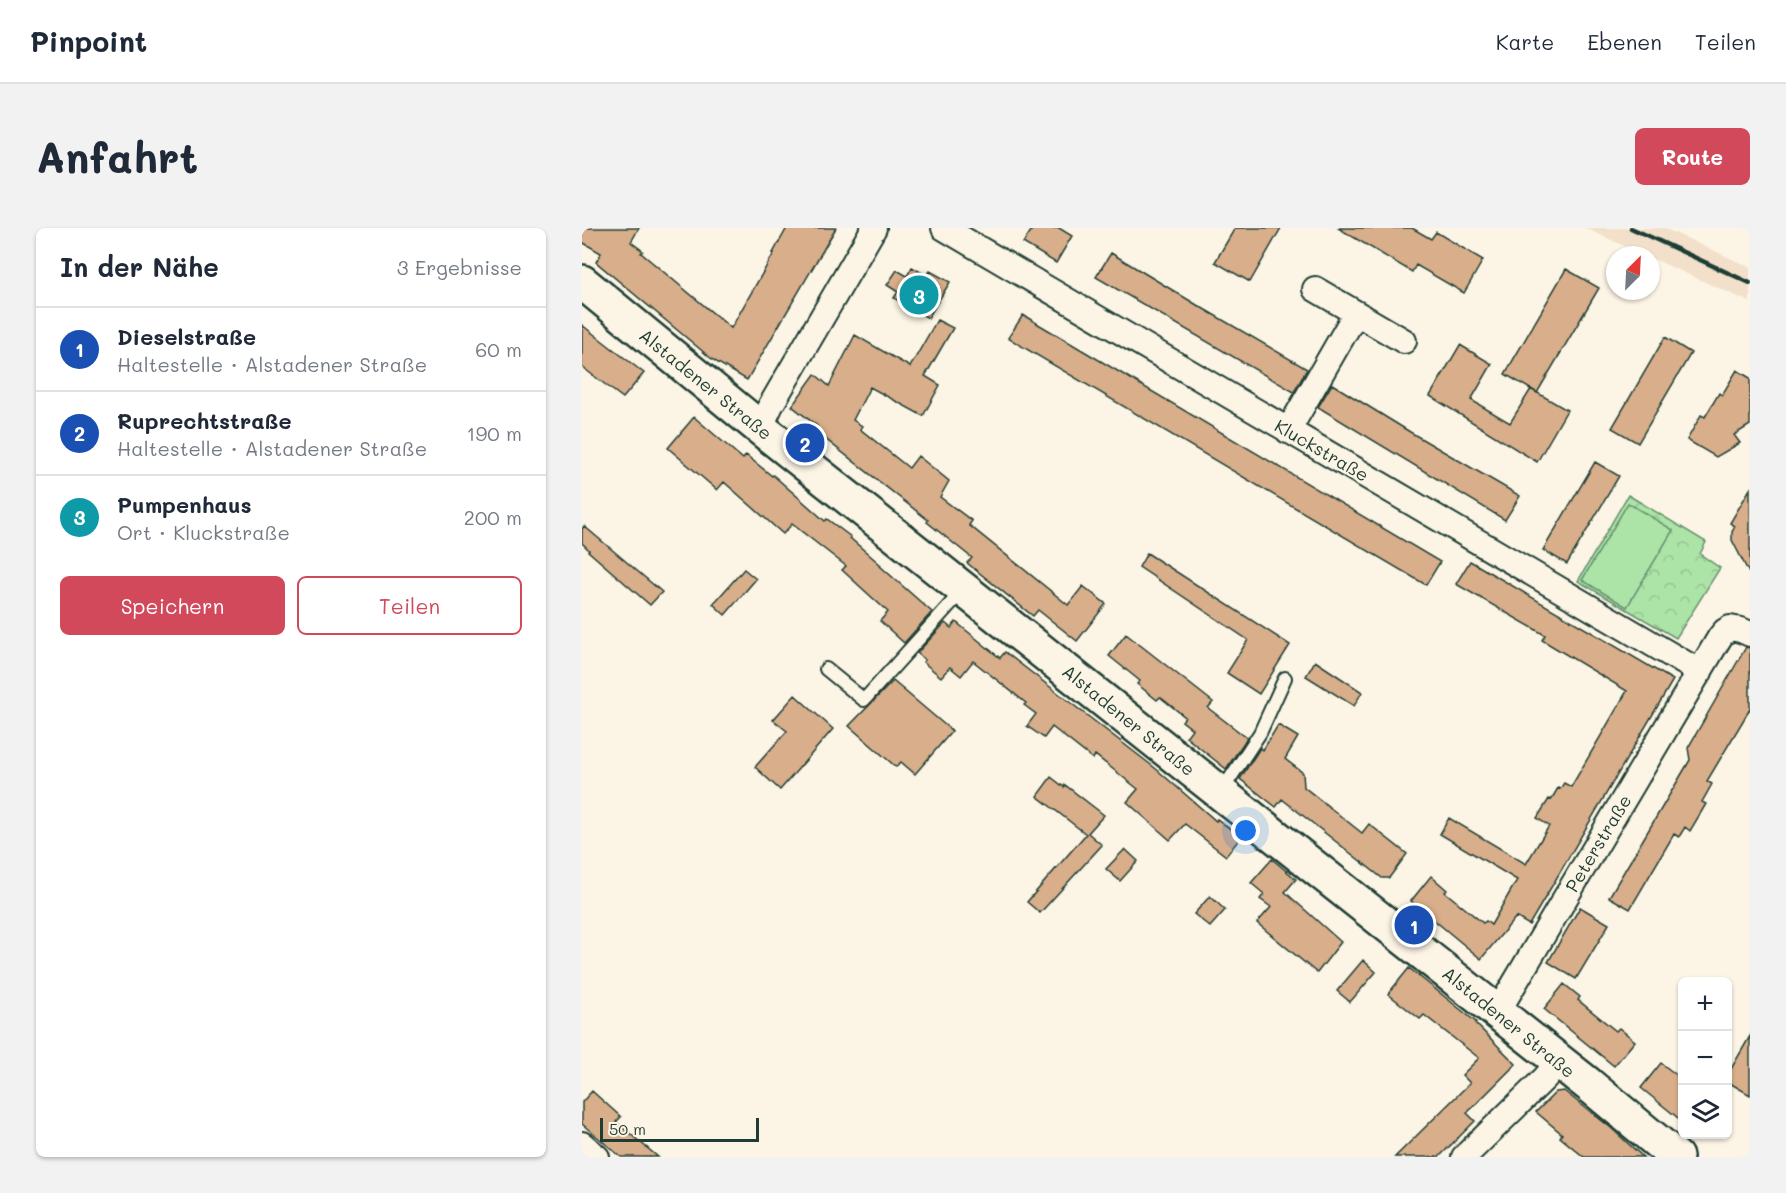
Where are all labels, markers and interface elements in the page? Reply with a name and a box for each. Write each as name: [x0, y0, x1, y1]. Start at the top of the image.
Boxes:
text: Pinpoint: [30, 23, 147, 59]
text: Karte: [1496, 28, 1554, 55]
text: Ebenen: [1587, 28, 1662, 55]
text: Teilen: [1695, 28, 1756, 55]
button: Route: [1635, 128, 1750, 185]
text: Anfahrt: [36, 129, 198, 184]
north arrow: [1606, 246, 1660, 300]
text: In der Nähe: [60, 250, 219, 284]
text: 3 Ergebnisse: [397, 254, 522, 280]
pin: 3: [900, 272, 938, 318]
text: Dieselstraße: [117, 322, 256, 351]
street label: Alstadener Straße: [635, 323, 777, 445]
text: 1: [75, 336, 84, 362]
text: 60 m: [475, 336, 522, 362]
text: Haltestelle · Alstadener Straße: [117, 351, 427, 377]
text: Ruprechtstraße: [117, 406, 292, 435]
street label: Kluckstraße: [1271, 413, 1373, 487]
text: 2: [74, 420, 85, 446]
text: 190 m: [467, 420, 522, 446]
pin: 2: [786, 420, 824, 466]
text: Haltestelle · Alstadener Straße: [117, 435, 427, 461]
text: Pumpenhaus: [117, 490, 252, 519]
text: 3: [74, 504, 86, 530]
text: 200 m: [464, 504, 522, 530]
text: Ort · Kluckstraße: [117, 519, 290, 545]
button: Speichern: [60, 576, 285, 635]
button: Teilen: [297, 576, 522, 635]
street label: Alstadener Straße: [1058, 659, 1200, 781]
street label: Peterstraße: [1559, 790, 1637, 896]
your location: [1231, 816, 1260, 845]
pin: 1: [1394, 902, 1434, 948]
street label: Alstadener Straße: [1438, 961, 1580, 1083]
map controls: [1678, 977, 1732, 1139]
button: +: [1678, 977, 1732, 1031]
button: −: [1678, 1031, 1732, 1085]
button: layers: [1678, 1085, 1732, 1139]
scale bar: [600, 1115, 759, 1142]
text: 50 m: [609, 1118, 646, 1139]

